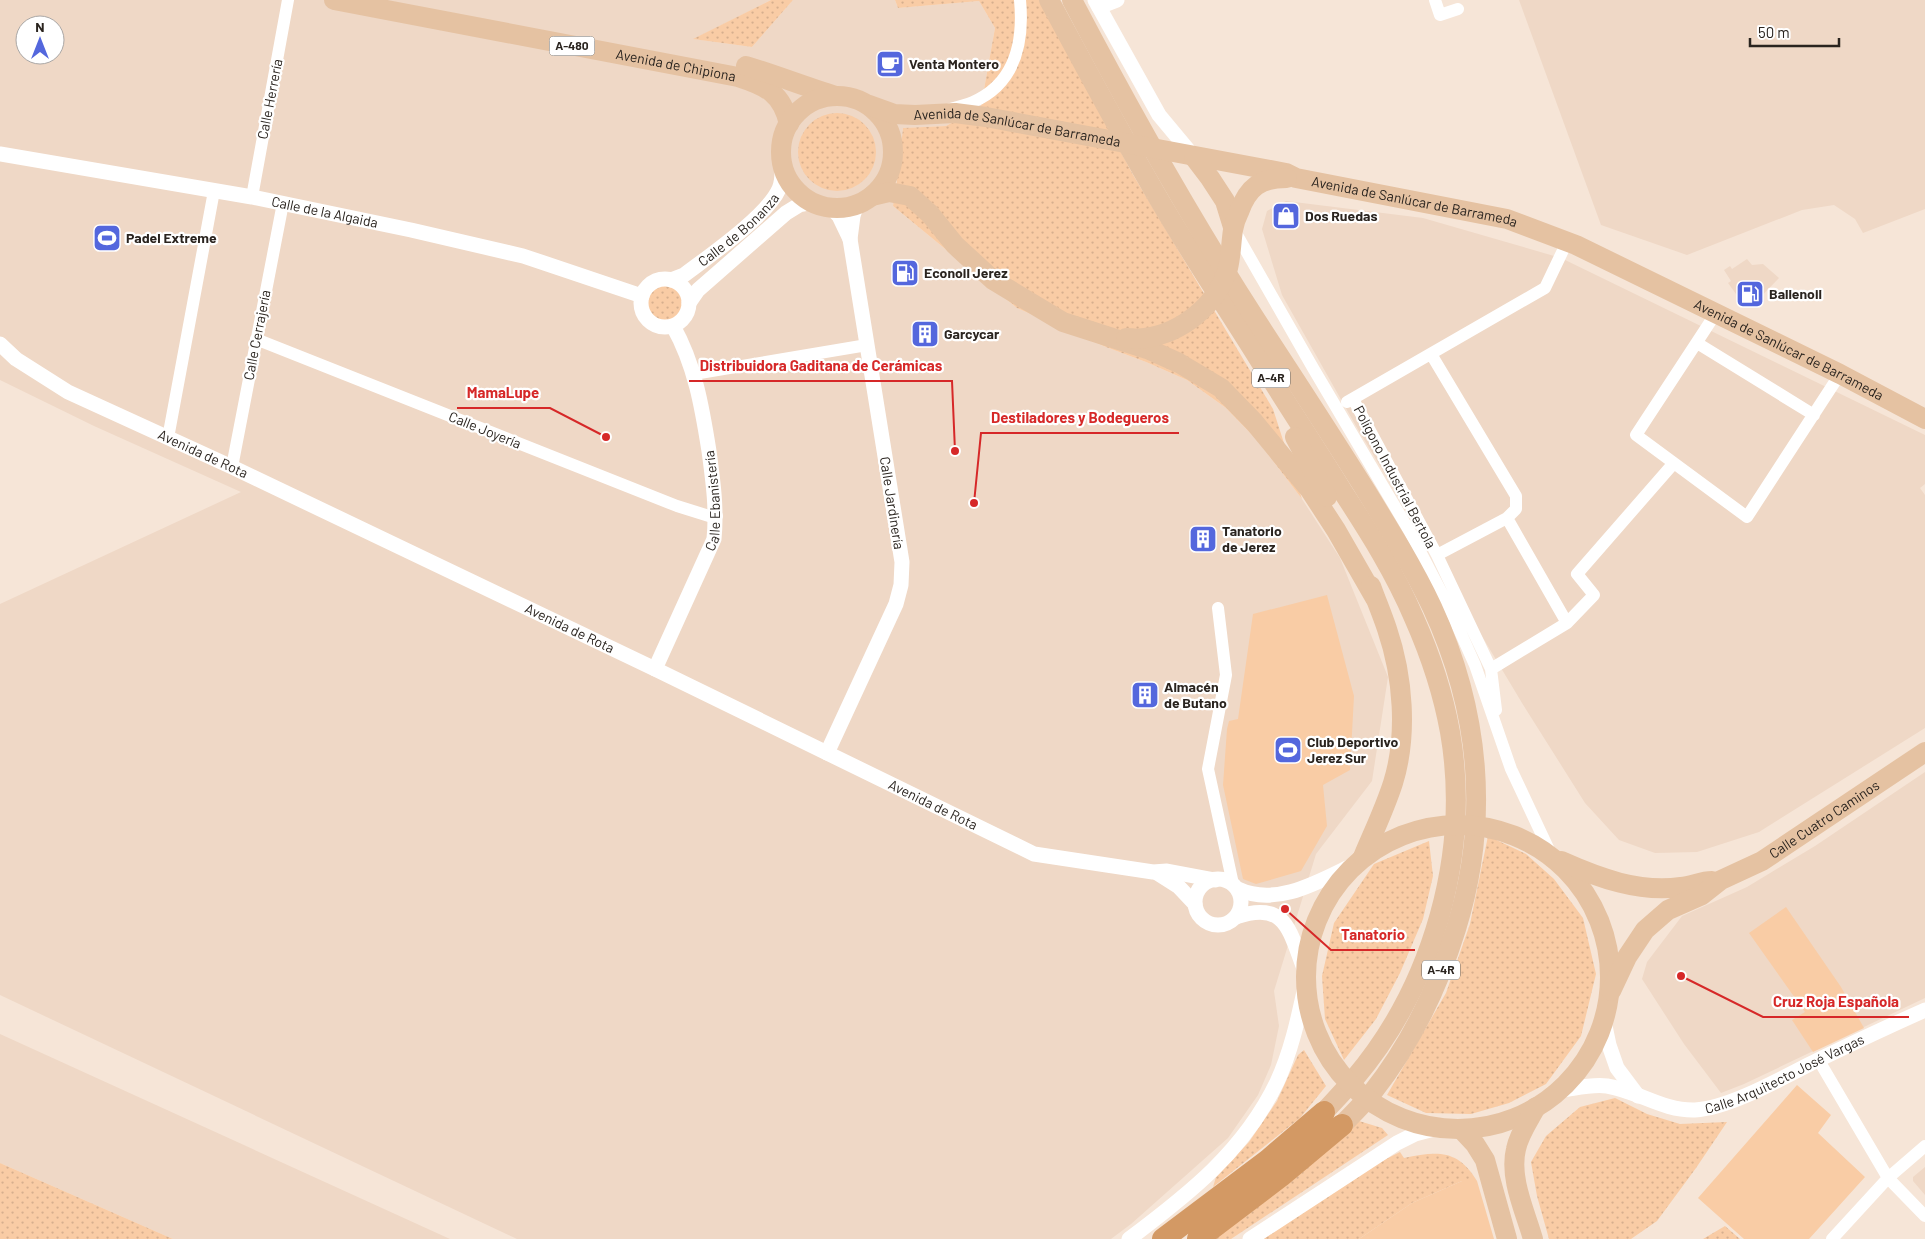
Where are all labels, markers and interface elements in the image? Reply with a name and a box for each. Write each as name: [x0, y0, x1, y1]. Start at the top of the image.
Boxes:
north arrow: [15, 15, 65, 65]
scale bar: [1750, 15, 1839, 47]
text: N: [35, 18, 45, 35]
text: 50 m: [1758, 23, 1790, 41]
road number: A-480: [550, 36, 594, 56]
street label: Avenida de Chipiona: [614, 45, 737, 84]
cafe icon: Venta Montero: [875, 49, 905, 79]
place label: Venta Montero: [909, 55, 999, 72]
street label: Calle Herrería: [253, 57, 286, 141]
street label: Avenida de Sanlúcar de Barrameda: [913, 104, 1122, 150]
street label: Avenida de Sanlúcar de Barrameda: [1310, 172, 1520, 230]
street label: Calle de Bonanza: [694, 190, 782, 270]
street label: Calle de la Algaida: [270, 192, 380, 231]
shop icon: Dos Ruedas: [1271, 201, 1301, 231]
place label: Dos Ruedas: [1305, 207, 1378, 224]
sports icon: Padel Extreme: [92, 223, 122, 253]
place label: Padel Extreme: [126, 229, 217, 246]
fuel station icon: Econoil Jerez: [890, 258, 920, 288]
place label: Econoil Jerez: [924, 264, 1008, 281]
fuel station icon: Ballenoil: [1735, 279, 1765, 309]
place label: Ballenoil: [1769, 285, 1822, 302]
street label: Calle Cerrajería: [239, 288, 274, 382]
street label: Avenida de Sanlúcar de Barrameda: [1691, 295, 1887, 404]
building icon: Garcycar: [910, 319, 940, 349]
place label: Garcycar: [944, 325, 1000, 342]
callout: Distribuidora Gaditana de Cerámicas: [689, 351, 952, 381]
text: Distribuidora Gaditana de Cerámicas: [700, 356, 943, 374]
road number: A-4R: [1252, 368, 1290, 388]
callout: MamaLupe: [457, 378, 550, 408]
text: MamaLupe: [467, 383, 539, 401]
callout: Destiladores y Bodegueros: [981, 403, 1179, 433]
street label: Polígono Industrial Bertola: [1351, 403, 1440, 551]
street label: Calle Joyería: [446, 407, 524, 452]
text: Destiladores y Bodegueros: [991, 408, 1169, 426]
street label: Avenida de Rota: [156, 425, 251, 481]
street label: Calle Ebanistería: [700, 450, 723, 554]
street label: Calle Jardinería: [877, 455, 908, 551]
place label: Tanatorio de Jerez: [1222, 522, 1282, 555]
building icon: Tanatorio de Jerez: [1188, 524, 1218, 554]
street label: Avenida de Rota: [522, 599, 617, 656]
place label: Almacén de Butano: [1164, 678, 1227, 711]
building icon: Almacén de Butano: [1130, 680, 1160, 710]
place label: Club Deportivo Jerez Sur: [1307, 733, 1398, 766]
sports icon: Club Deportivo Jerez Sur: [1273, 735, 1303, 765]
street label: Avenida de Rota: [886, 775, 981, 833]
street label: Calle Cuatro Caminos: [1766, 776, 1882, 862]
callout: Tanatorio: [1331, 920, 1415, 950]
text: Tanatorio: [1341, 925, 1405, 943]
road number: A-4R: [1422, 960, 1460, 980]
callout: Cruz Roja Española: [1763, 987, 1909, 1017]
text: Cruz Roja Española: [1773, 992, 1899, 1010]
street label: Calle Arquitecto José Vargas: [1703, 1030, 1867, 1117]

